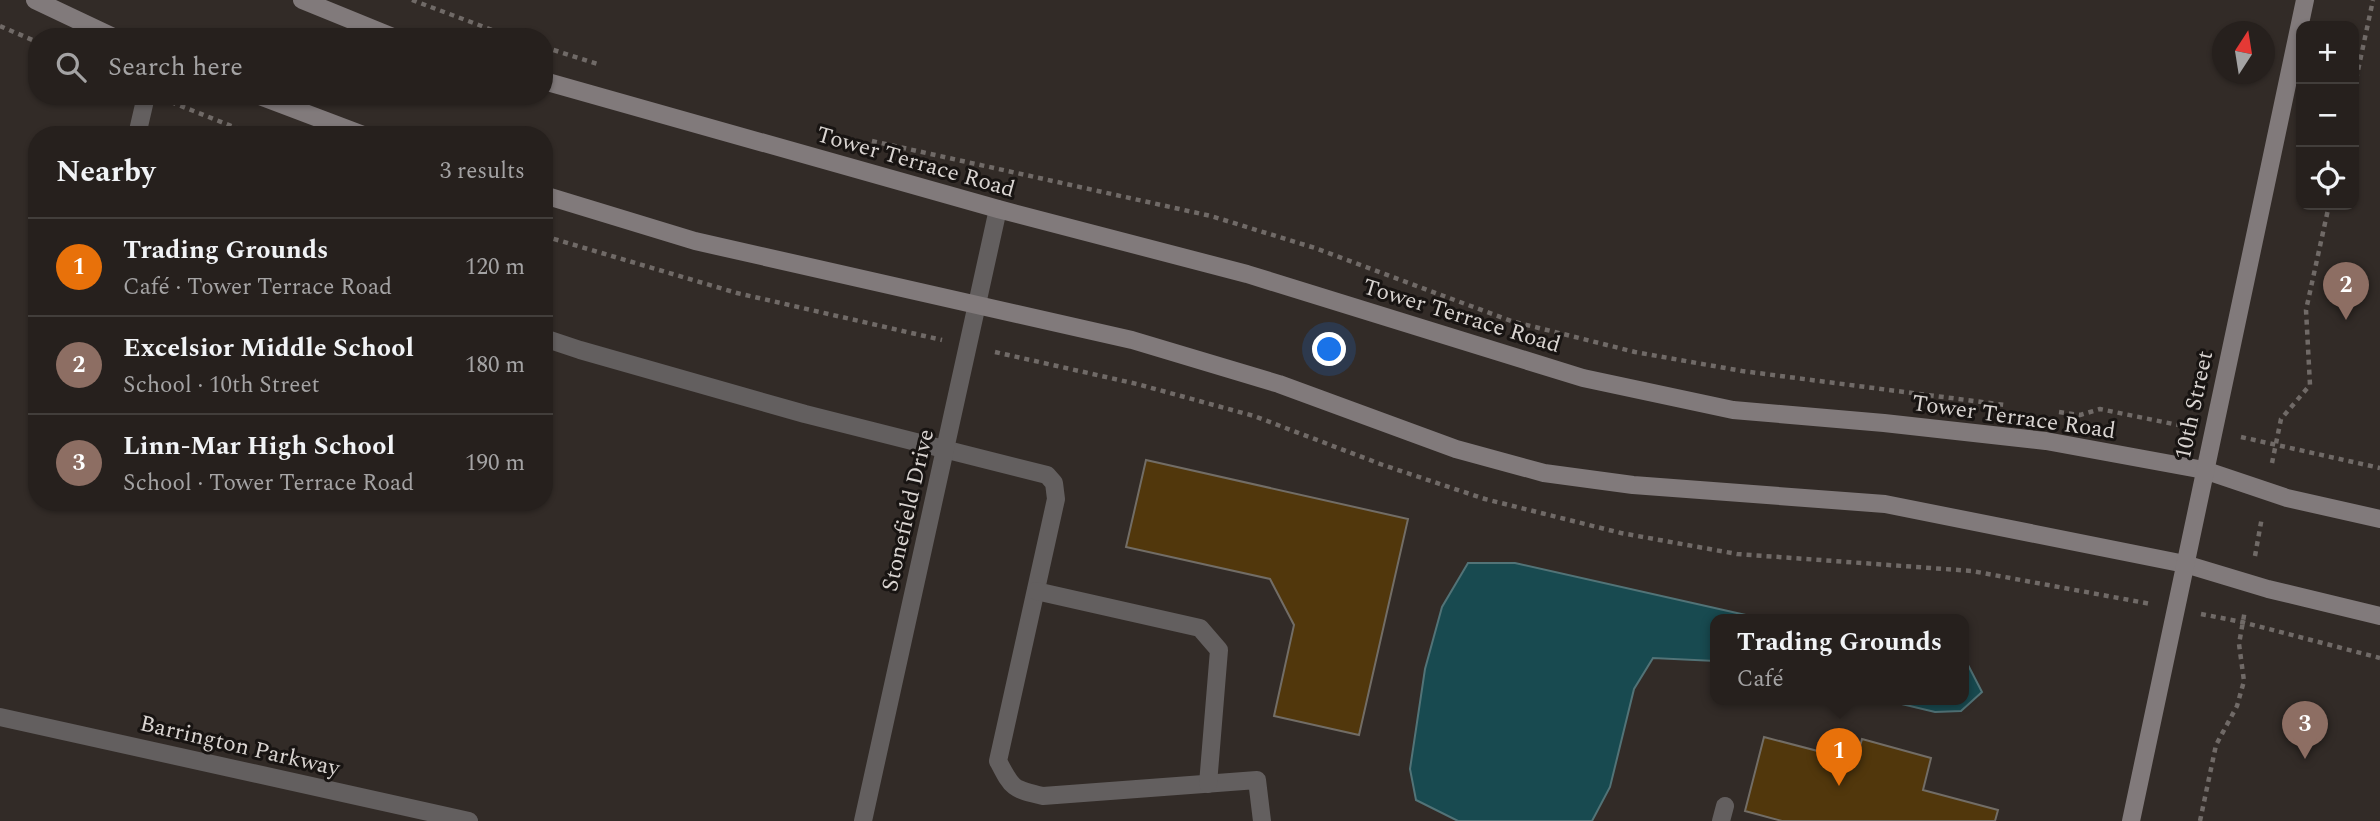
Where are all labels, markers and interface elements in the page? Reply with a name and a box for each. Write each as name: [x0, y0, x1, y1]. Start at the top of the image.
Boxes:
north arrow: [2212, 21, 2275, 84]
map controls: [2296, 21, 2359, 210]
button: +: [2296, 21, 2359, 84]
search box: [28, 28, 553, 105]
text: Search here: [108, 47, 243, 87]
icon: search: [52, 48, 90, 86]
button: −: [2296, 84, 2359, 147]
street label: Tower Terrace Road: [812, 117, 1019, 208]
button: locate: [2296, 147, 2359, 210]
text: Nearby: [56, 149, 155, 195]
text: 3 results: [440, 154, 525, 189]
text: Trading Grounds: [123, 230, 328, 270]
text: 1: [73, 250, 85, 285]
text: 120 m: [465, 250, 525, 285]
pin: 2: [2323, 262, 2369, 320]
text: Café · Tower Terrace Road: [123, 270, 392, 305]
street label: Tower Terrace Road: [1358, 270, 1565, 363]
text: Excelsior Middle School: [123, 328, 414, 368]
your location: [1312, 332, 1346, 366]
text: 2: [73, 348, 85, 383]
text: 180 m: [465, 348, 525, 383]
street label: 10th Street: [2166, 348, 2223, 463]
text: School · 10th Street: [123, 368, 320, 403]
street label: Tower Terrace Road: [1910, 386, 2118, 449]
text: Linn-Mar High School: [123, 426, 395, 466]
street label: Stonefield Drive: [873, 426, 944, 595]
text: 3: [73, 446, 85, 481]
text: 190 m: [465, 446, 525, 481]
text: School · Tower Terrace Road: [123, 466, 414, 501]
popup: [1710, 614, 1969, 705]
text: Trading Grounds: [1737, 622, 1942, 662]
text: Café: [1737, 662, 1784, 697]
pin: 3: [2282, 701, 2328, 759]
street label: Barrington Parkway: [136, 706, 344, 787]
pin: 1: [1816, 728, 1862, 786]

